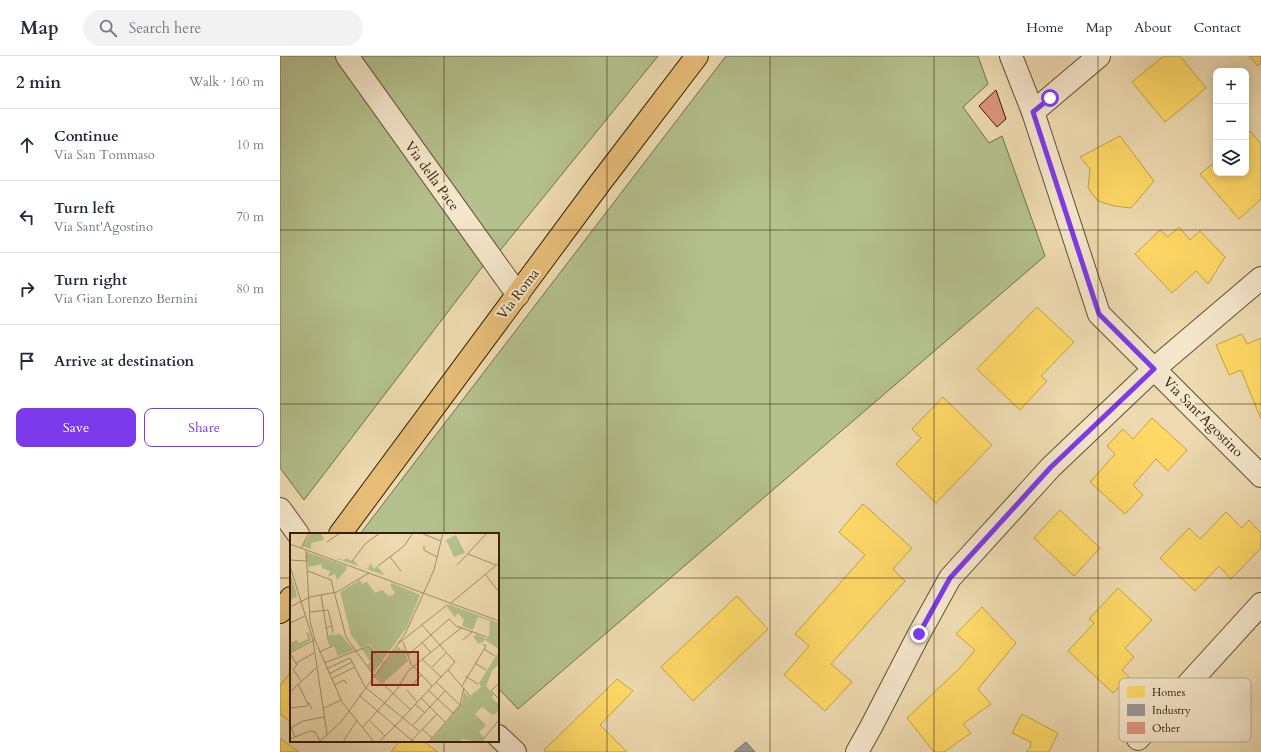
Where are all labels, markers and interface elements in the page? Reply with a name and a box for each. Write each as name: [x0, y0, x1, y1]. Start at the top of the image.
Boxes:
search box: [83, 10, 363, 46]
text: Map: [20, 15, 59, 41]
icon: search: [97, 17, 119, 39]
text: Search here: [129, 18, 201, 38]
text: Home: [1026, 18, 1064, 37]
text: Map: [1086, 18, 1112, 37]
text: About: [1134, 18, 1171, 37]
text: Contact: [1193, 18, 1241, 37]
map controls: [1213, 68, 1249, 176]
button: +: [1213, 68, 1249, 104]
text: 2 min: [16, 71, 61, 94]
text: Walk · 160 m: [189, 73, 264, 91]
route start: [1041, 89, 1059, 107]
button: −: [1213, 104, 1249, 140]
text: Continue: [54, 126, 119, 146]
icon: ahead: [16, 134, 38, 156]
text: 10 m: [236, 136, 264, 154]
street label: Via della Pace: [400, 137, 464, 215]
button: layers: [1213, 140, 1249, 176]
text: Via San Tommaso: [54, 146, 155, 164]
text: Turn left: [54, 198, 115, 218]
icon: left: [16, 206, 38, 228]
text: 70 m: [236, 208, 264, 226]
text: Via Sant'Agostino: [54, 218, 153, 236]
street label: Via Roma: [493, 265, 543, 323]
text: Turn right: [54, 270, 127, 290]
icon: right: [16, 278, 38, 300]
text: 80 m: [236, 280, 264, 298]
text: Via Gian Lorenzo Bernini: [54, 290, 198, 308]
icon: arrive: [16, 350, 38, 372]
text: Arrive at destination: [54, 351, 194, 371]
street label: Via Sant'Agostino: [1159, 373, 1248, 462]
button: Save: [16, 408, 136, 447]
button: Share: [144, 408, 264, 447]
inset map: [290, 533, 499, 742]
route end: [910, 625, 928, 643]
legend: [1119, 678, 1251, 742]
text: Homes: [1152, 685, 1185, 700]
text: Industry: [1152, 703, 1191, 718]
text: Other: [1152, 721, 1181, 736]

